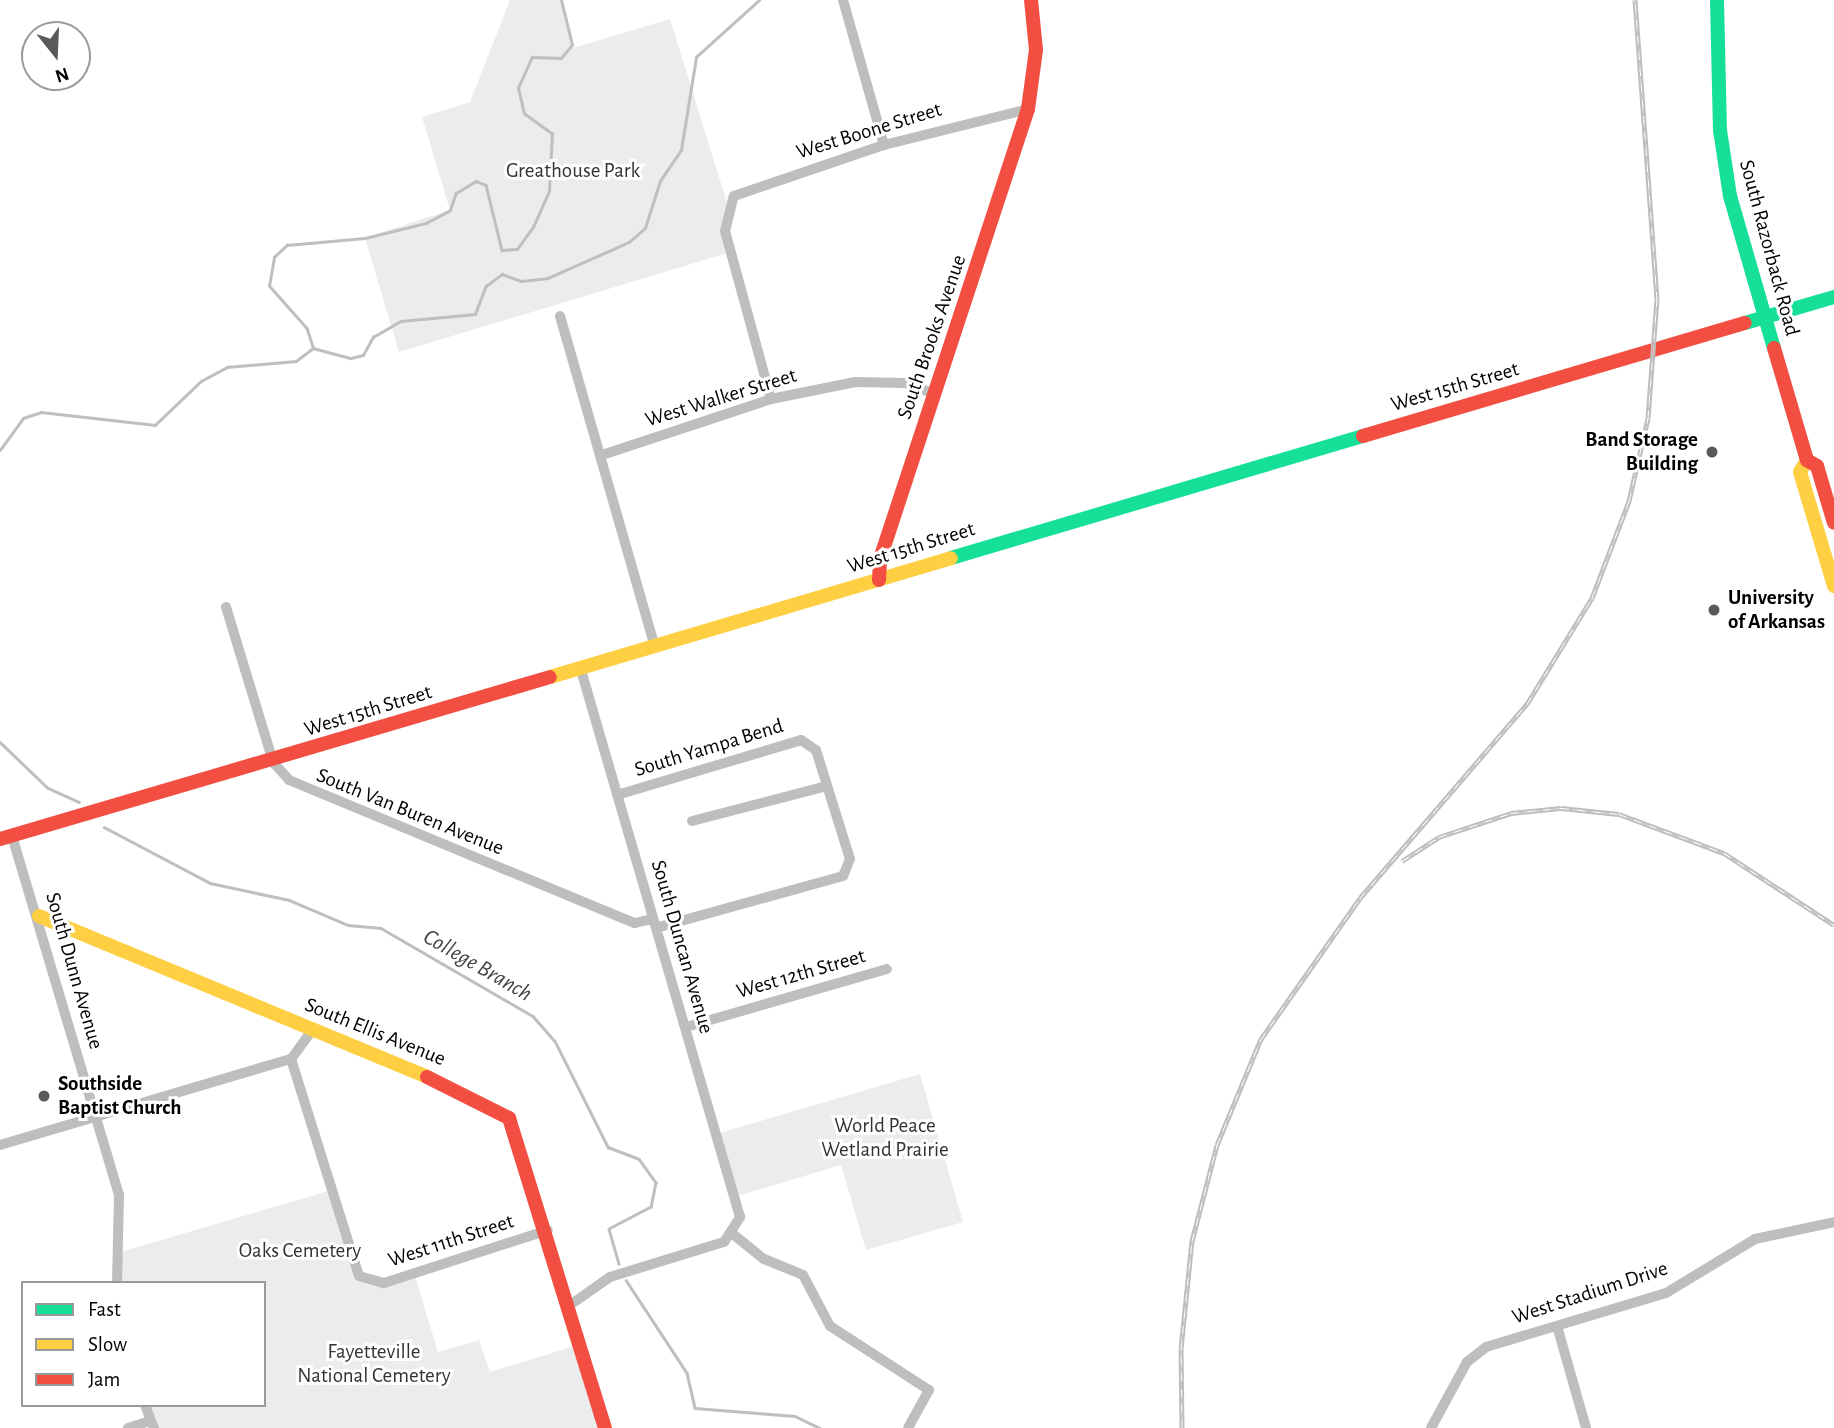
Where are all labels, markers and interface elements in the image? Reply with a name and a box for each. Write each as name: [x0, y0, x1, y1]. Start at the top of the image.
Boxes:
north arrow: [21, 21, 91, 91]
text: N: [53, 63, 71, 86]
street label: West Boone Street: [793, 97, 945, 165]
street label: South Razorback Road: [1733, 157, 1805, 339]
park label: Greathouse Park: [506, 158, 640, 184]
street label: South Brooks Avenue: [892, 252, 972, 422]
street label: West 15th Street: [1388, 357, 1522, 417]
street label: West Walker Street: [642, 363, 800, 433]
place label: Band Storage Building: [1585, 427, 1698, 477]
marker: Band Storage Building: [1704, 444, 1720, 460]
street label: West 15th Street: [844, 517, 978, 579]
place label: University of Arkansas: [1728, 585, 1825, 635]
marker: University of Arkansas: [1706, 602, 1722, 618]
street label: West 15th Street: [301, 680, 435, 742]
street label: South Yampa Bend: [632, 713, 786, 783]
street label: South Van Buren Avenue: [313, 763, 507, 861]
street label: South Duncan Avenue: [645, 857, 719, 1037]
street label: South Dunn Avenue: [40, 890, 108, 1052]
water label: College Branch: [418, 924, 536, 1008]
street label: West 12th Street: [734, 944, 868, 1004]
street label: South Ellis Avenue: [301, 992, 449, 1072]
place label: Southside Baptist Church: [58, 1071, 182, 1121]
marker: Southside Baptist Church: [36, 1088, 52, 1104]
park label: World Peace Wetland Prairie: [821, 1113, 949, 1163]
street label: West 11th Street: [385, 1209, 517, 1273]
park label: Oaks Cemetery: [239, 1238, 361, 1264]
street label: West Stadium Drive: [1509, 1256, 1671, 1330]
legend: [21, 1281, 266, 1407]
text: Fast: [88, 1299, 121, 1320]
text: Slow: [88, 1334, 127, 1355]
park label: Fayetteville National Cemetery: [297, 1339, 451, 1389]
text: Jam: [88, 1369, 120, 1390]

